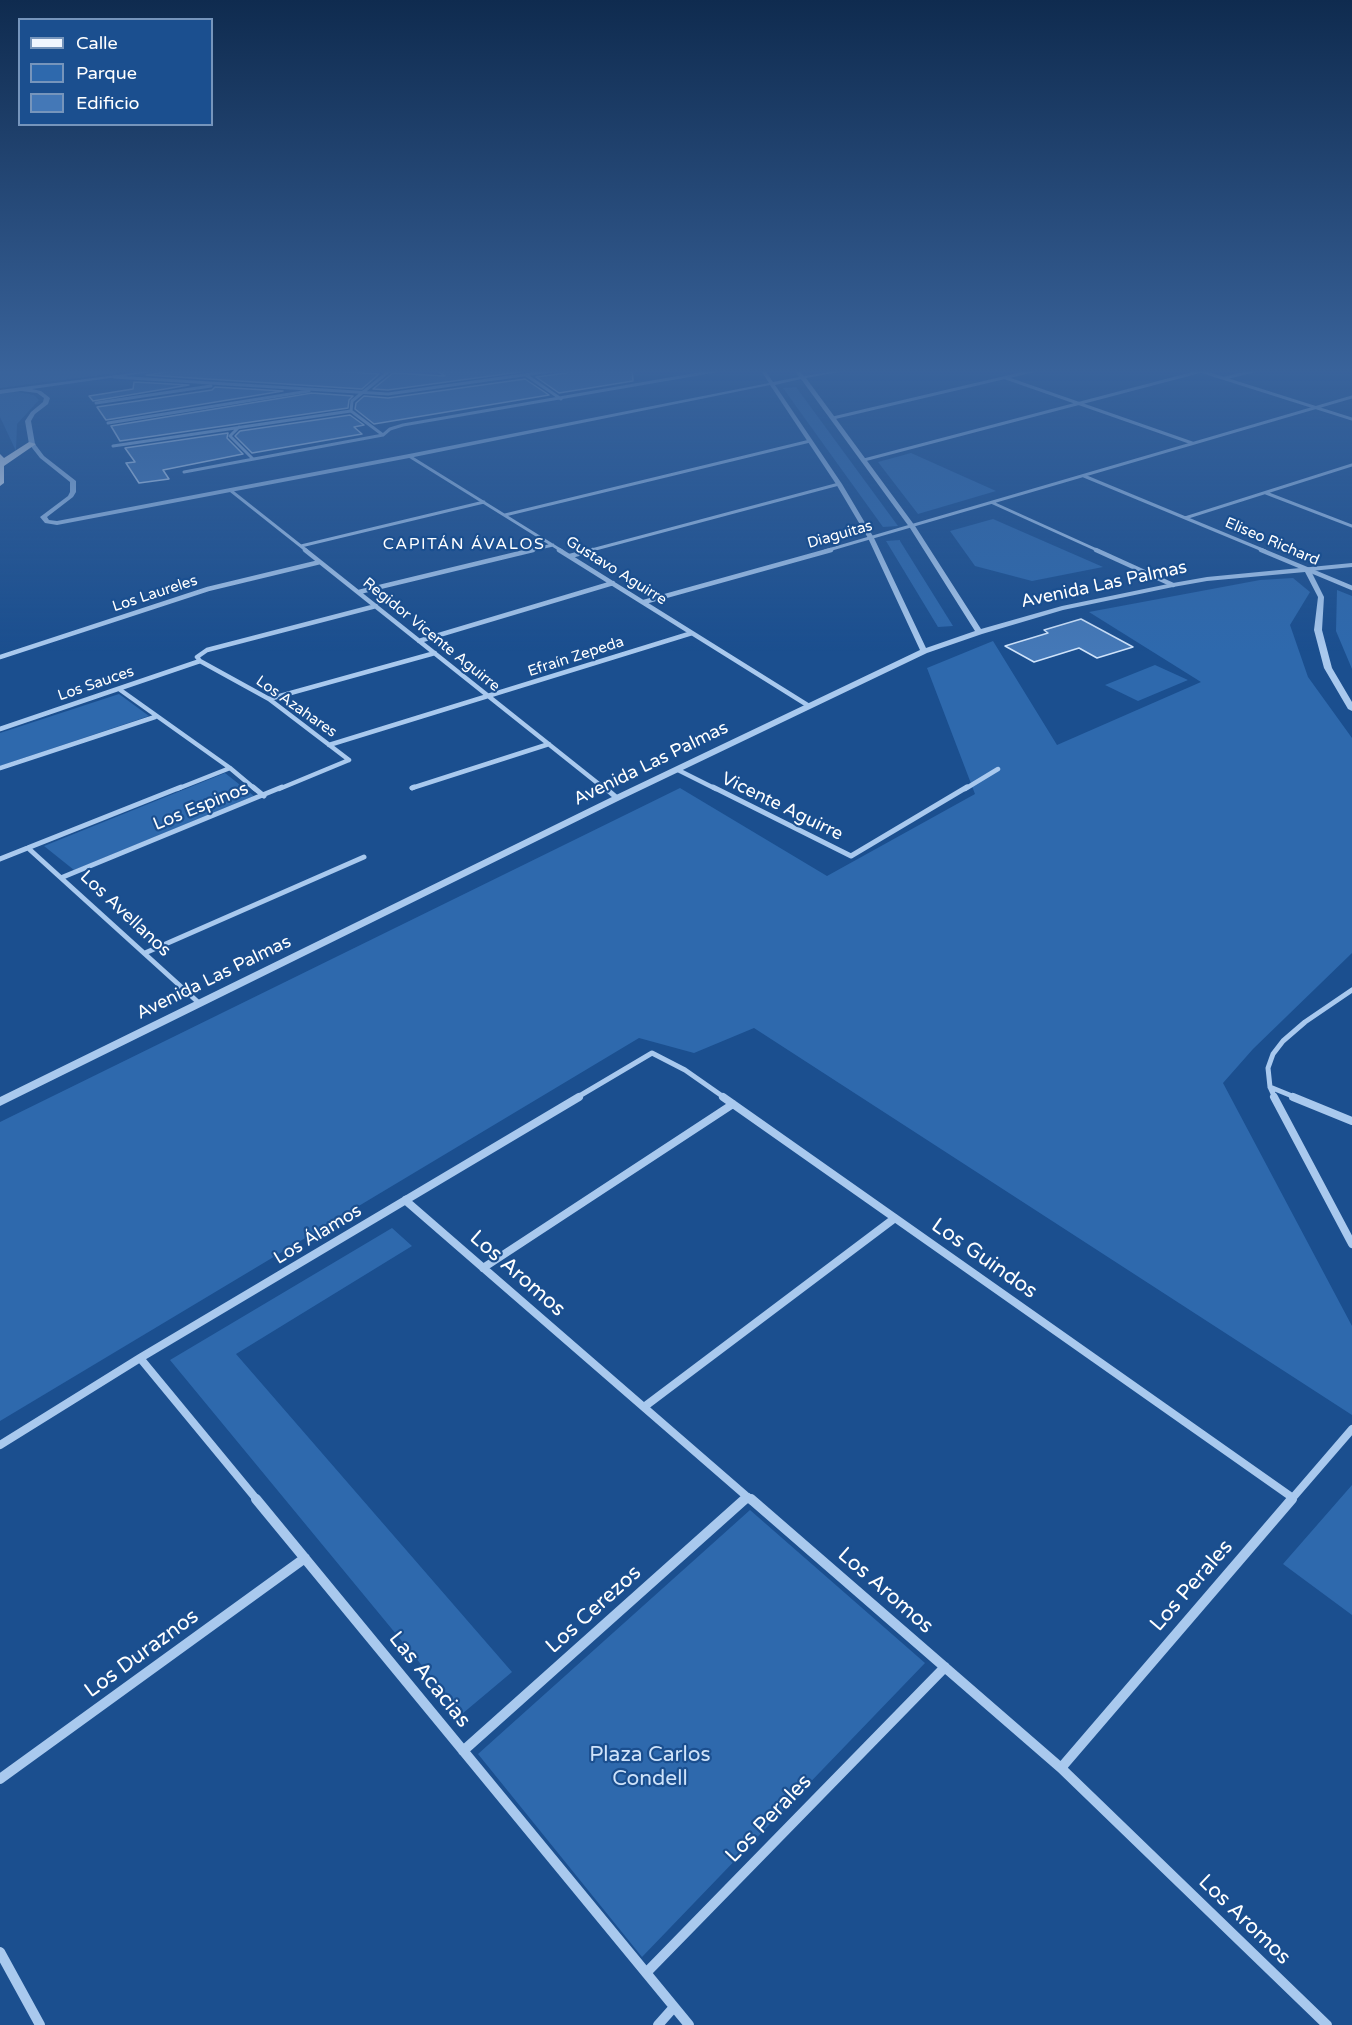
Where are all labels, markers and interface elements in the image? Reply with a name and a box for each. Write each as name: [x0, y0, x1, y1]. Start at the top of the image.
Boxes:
legend: [18, 18, 213, 126]
text: Calle: [76, 32, 118, 54]
text: Parque: [76, 62, 137, 84]
text: Edificio: [76, 92, 140, 114]
street label: Eliseo Richard: [1222, 514, 1322, 570]
street label: Diaguitas: [805, 517, 875, 553]
street label: Gustavo Aguirre: [562, 533, 670, 609]
district label: CAPITÁN ÁVALOS: [383, 535, 545, 555]
street label: Avenida Las Palmas: [1019, 557, 1189, 613]
street label: Los Laureles: [110, 572, 200, 616]
street label: Regidor Vicente Aguirre: [359, 574, 503, 696]
street label: Efraín Zepeda: [526, 633, 626, 681]
street label: Los Sauces: [56, 663, 136, 705]
street label: Los Azahares: [252, 672, 340, 742]
street label: Avenida Las Palmas: [570, 717, 732, 811]
street label: Vicente Aguirre: [718, 768, 846, 846]
street label: Los Espinos: [150, 778, 252, 836]
street label: Los Avellanos: [75, 866, 175, 962]
street label: Avenida Las Palmas: [133, 931, 295, 1025]
street label: Los Álamos: [270, 1200, 366, 1270]
street label: Los Guindos: [926, 1213, 1042, 1305]
street label: Los Aromos: [464, 1226, 570, 1322]
street label: Los Perales: [1145, 1535, 1239, 1637]
street label: Los Aromos: [832, 1543, 938, 1639]
street label: Los Cerezos: [541, 1561, 647, 1659]
street label: Los Duraznos: [80, 1604, 204, 1704]
street label: Las Acacias: [383, 1627, 475, 1733]
park label: Plaza Carlos Condell: [589, 1742, 711, 1792]
street label: Los Perales: [721, 1770, 817, 1868]
street label: Los Aromos: [1193, 1870, 1295, 1970]

